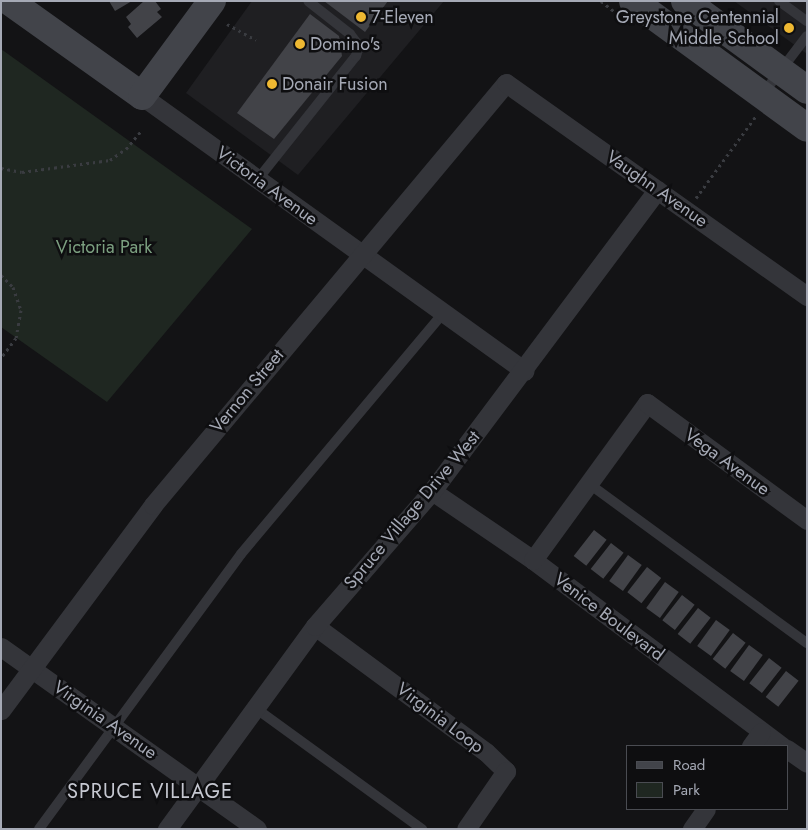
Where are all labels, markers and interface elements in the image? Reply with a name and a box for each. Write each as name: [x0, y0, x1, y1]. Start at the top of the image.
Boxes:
place label: 7-Eleven: [371, 6, 434, 28]
place label: Greystone Centennial Middle School: [616, 7, 779, 50]
marker: 7-Eleven: [355, 11, 367, 23]
marker: Greystone Centennial Middle School: [783, 22, 795, 34]
place label: Domino's: [310, 33, 380, 55]
marker: Domino's: [294, 38, 306, 50]
place label: Donair Fusion: [282, 73, 388, 95]
marker: Donair Fusion: [266, 78, 278, 90]
street label: Victoria Avenue: [212, 142, 322, 230]
street label: Vaughn Avenue: [602, 146, 712, 232]
park label: Victoria Park: [56, 236, 152, 258]
street label: Vernon Street: [206, 345, 288, 437]
street label: Vega Avenue: [680, 424, 774, 500]
street label: Spruce Village Drive West: [339, 426, 485, 594]
street label: Venice Boulevard: [550, 568, 668, 666]
street label: Virginia Avenue: [49, 676, 161, 764]
street label: Virginia Loop: [392, 678, 488, 758]
legend: [626, 745, 788, 810]
text: Road: [673, 754, 705, 776]
district label: SPRUCE VILLAGE: [65, 779, 235, 803]
text: Park: [673, 779, 700, 801]

